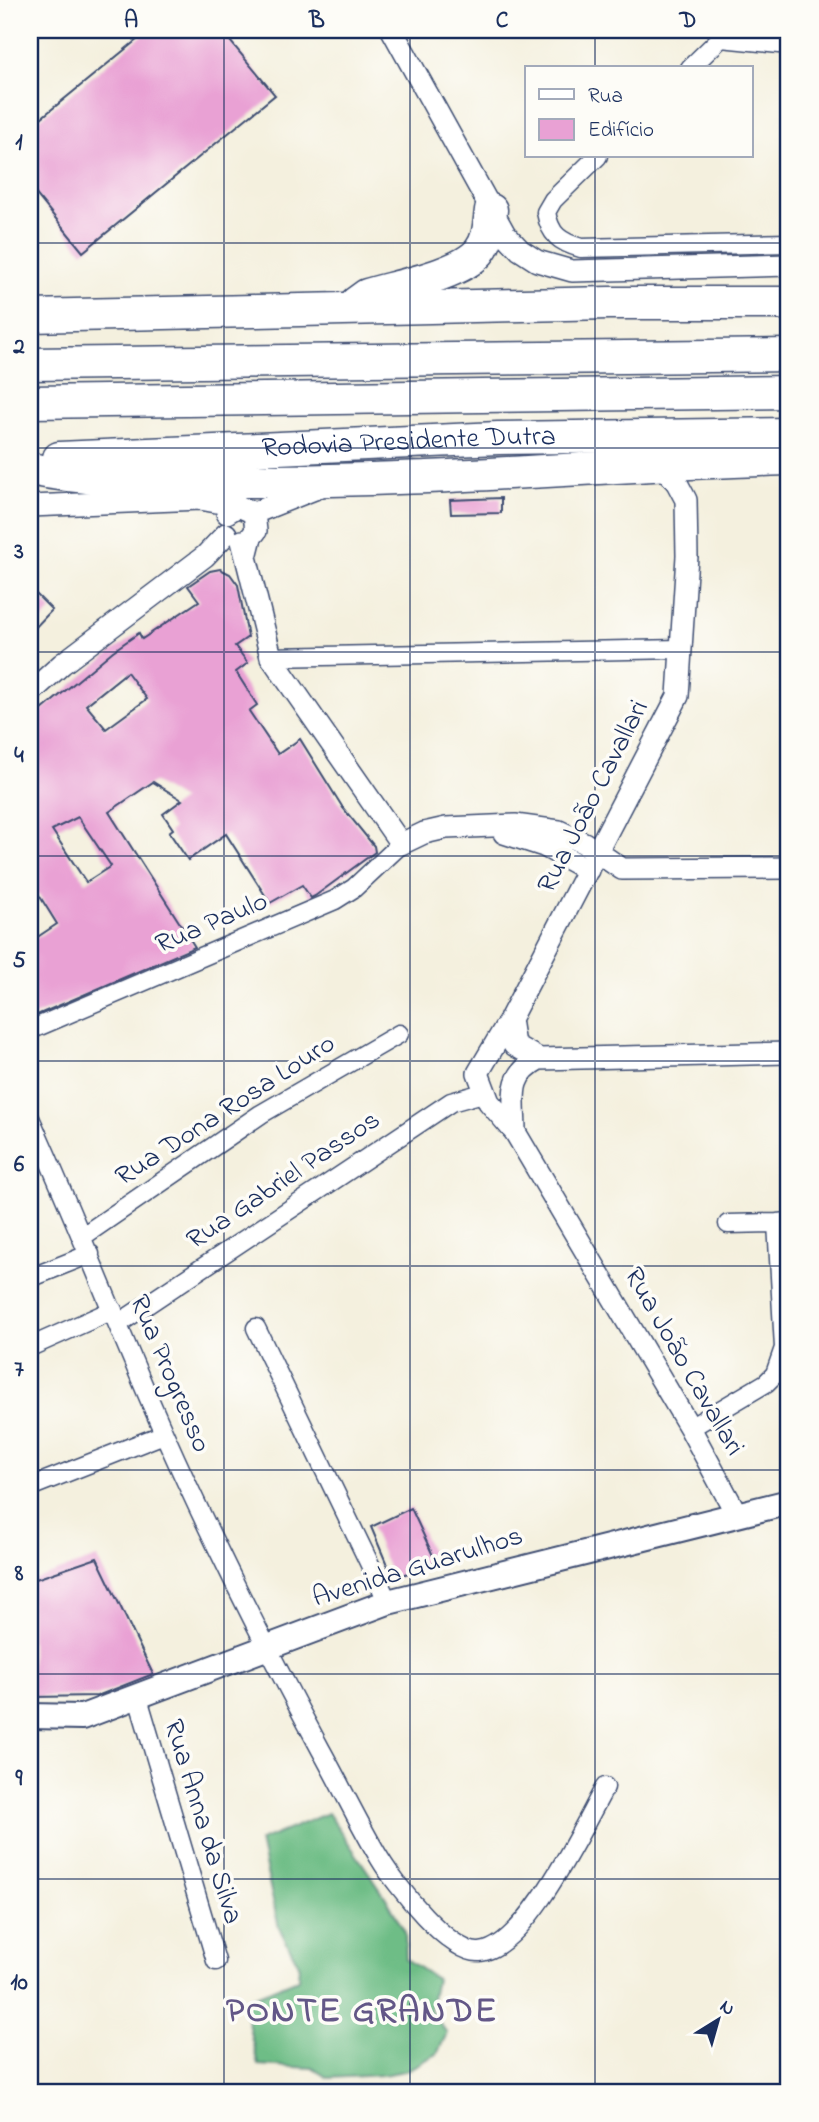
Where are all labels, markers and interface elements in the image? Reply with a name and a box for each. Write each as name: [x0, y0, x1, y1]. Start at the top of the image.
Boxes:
text: A: [124, 5, 138, 38]
text: B: [308, 5, 325, 38]
text: C: [496, 5, 509, 38]
text: D: [679, 5, 696, 38]
legend: [525, 66, 752, 158]
text: Rua: [588, 82, 623, 112]
text: Edifício: [588, 116, 654, 146]
text: 1: [15, 127, 23, 160]
text: 2: [12, 331, 25, 364]
street label: Rodovia Presidente Dutra: [261, 417, 556, 469]
text: 3: [13, 536, 24, 569]
street label: Rua João Cavallari: [528, 693, 660, 901]
text: 4: [14, 740, 24, 773]
street label: Rua Paulo: [150, 882, 274, 966]
text: 5: [12, 945, 26, 978]
street label: Rua Dona Rosa Louro: [108, 1024, 344, 1198]
street label: Rua Gabriel Passos: [179, 1101, 389, 1261]
text: 6: [14, 1149, 25, 1182]
street label: Rua João Cavallari: [612, 1260, 754, 1464]
street label: Rua Progresso: [117, 1289, 221, 1459]
text: 7: [14, 1354, 24, 1387]
street label: Avenida Guarulhos: [308, 1516, 528, 1620]
text: 8: [14, 1558, 24, 1591]
street label: Rua Anna da Silva: [151, 1715, 253, 1929]
text: 9: [15, 1763, 24, 1796]
text: 10: [10, 1967, 28, 2000]
north arrow: [682, 1986, 752, 2056]
district label: PONTE GRANDE: [226, 1987, 498, 2038]
text: N: [713, 1994, 740, 2023]

